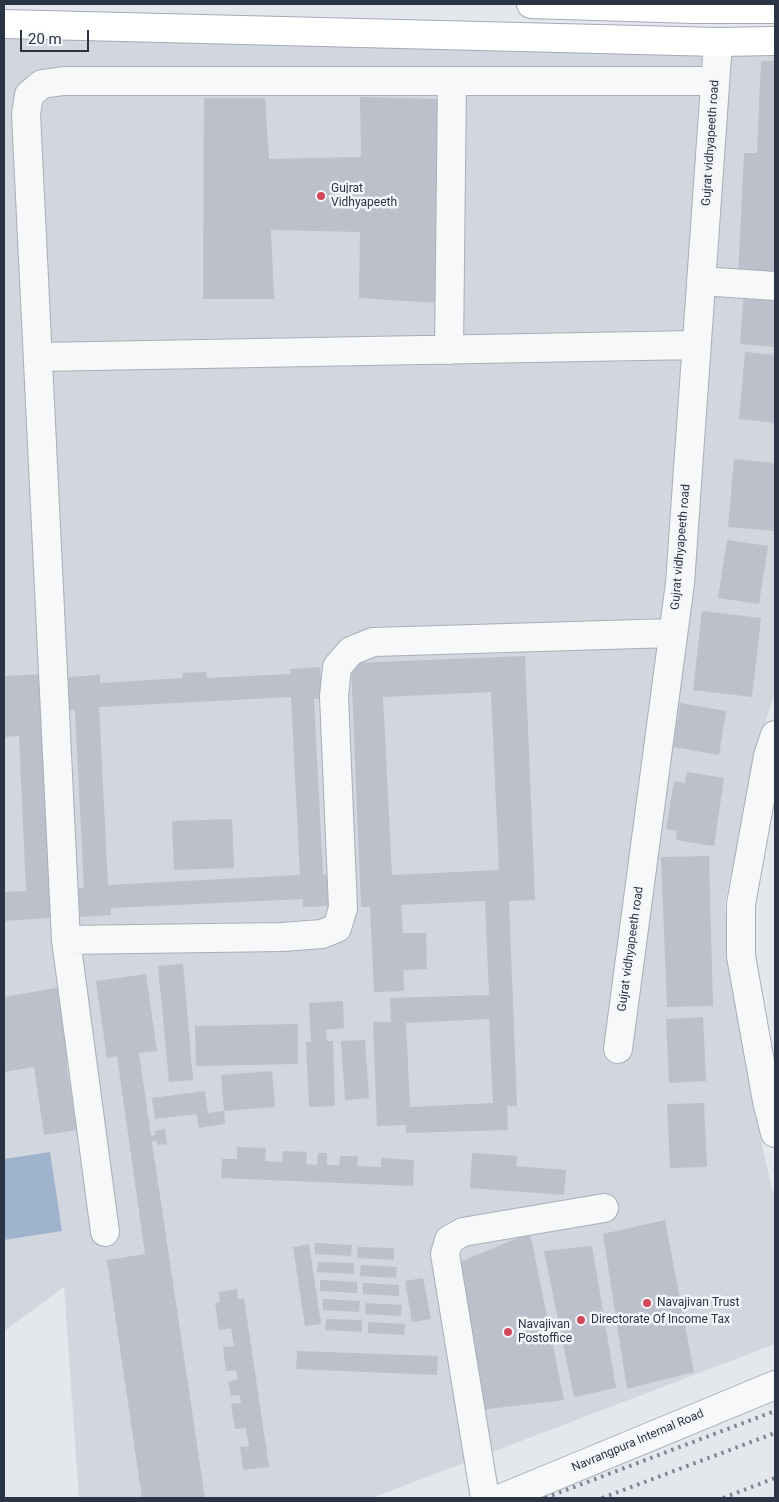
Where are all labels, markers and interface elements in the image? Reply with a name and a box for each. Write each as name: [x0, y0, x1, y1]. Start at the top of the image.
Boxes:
scale bar: [22, 20, 91, 52]
text: 20 m: [28, 30, 62, 48]
street label: Gujrat vidhyapeeth road: [699, 80, 723, 206]
place label: Gujrat Vidhyapeeth: [331, 182, 397, 210]
marker: Gujrat Vidhyapeeth: [315, 190, 327, 202]
street label: Gujrat vidhyapeeth road: [668, 484, 694, 610]
street label: Gujrat vidhyapeeth road: [615, 886, 647, 1012]
place label: Navajivan Trust: [657, 1296, 739, 1310]
marker: Navajivan Trust: [641, 1297, 653, 1309]
place label: Directorate Of Income Tax: [591, 1313, 730, 1327]
marker: Directorate Of Income Tax: [575, 1314, 587, 1326]
place label: Navajivan Postoffice: [518, 1318, 572, 1346]
marker: Navajivan Postoffice: [502, 1326, 514, 1338]
street label: Navrangpura Internal Road: [570, 1407, 706, 1475]

